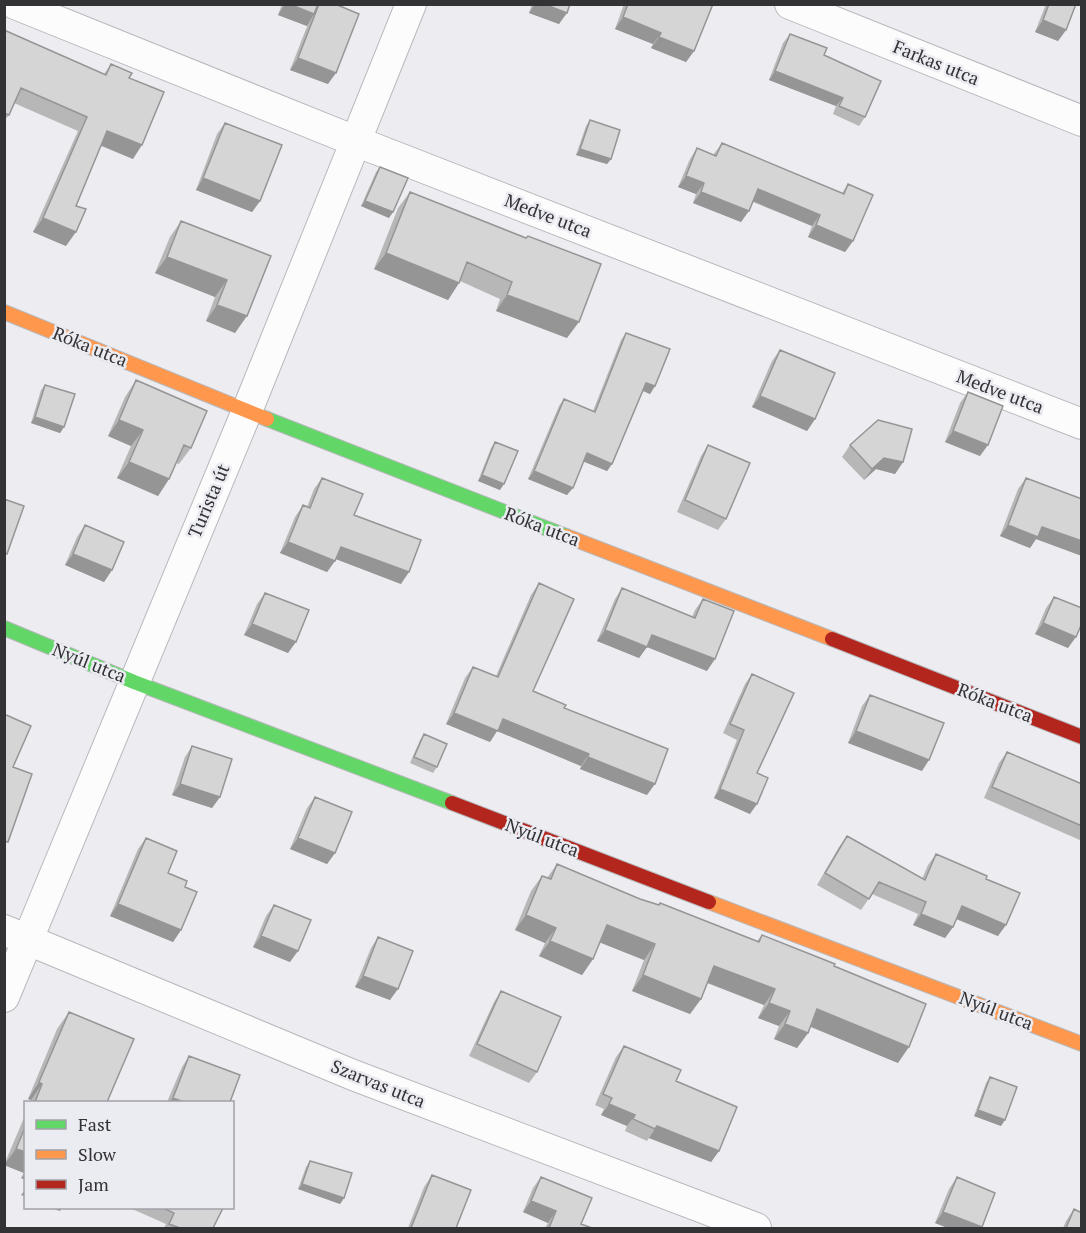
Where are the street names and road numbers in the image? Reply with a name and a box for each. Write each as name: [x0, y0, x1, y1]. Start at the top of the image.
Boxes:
street label: Farkas utca: [890, 34, 983, 90]
street label: Medve utca: [501, 187, 595, 243]
street label: Róka utca: [50, 320, 131, 372]
street label: Medve utca: [953, 363, 1047, 419]
street label: Turista út: [182, 460, 235, 541]
street label: Róka utca: [501, 501, 583, 551]
street label: Nyúl utca: [49, 637, 130, 688]
street label: Róka utca: [954, 677, 1036, 727]
street label: Nyúl utca: [502, 812, 583, 862]
street label: Nyúl utca: [956, 985, 1037, 1035]
street label: Szarvas utca: [328, 1053, 429, 1113]

